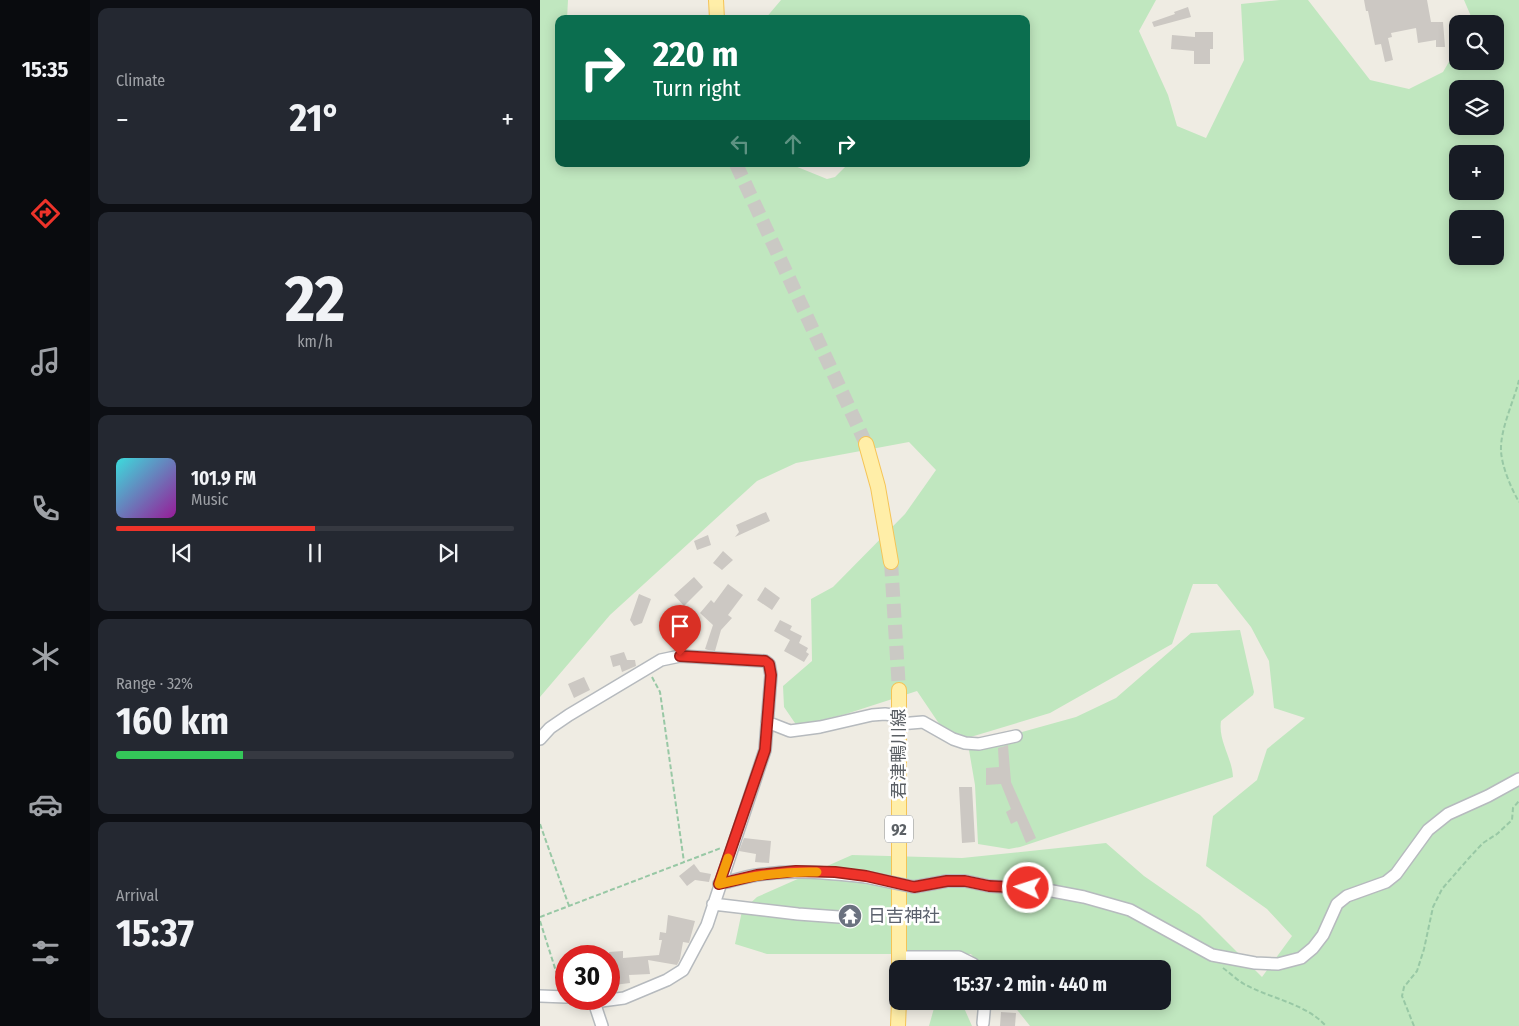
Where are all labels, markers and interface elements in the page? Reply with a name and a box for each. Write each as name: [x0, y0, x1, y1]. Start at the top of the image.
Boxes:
map controls: [1449, 15, 1504, 265]
button: search: [1449, 15, 1504, 70]
text: 220 m: [653, 33, 739, 75]
icon: right: [570, 35, 635, 100]
text: 15:35: [22, 56, 68, 83]
text: Climate: [116, 71, 165, 90]
text: Turn right: [653, 75, 741, 102]
button: layers: [1449, 80, 1504, 135]
text: 21°: [290, 95, 340, 141]
text: −: [116, 103, 129, 136]
text: +: [501, 103, 514, 136]
icon: left: [726, 130, 754, 158]
icon: ahead: [779, 130, 807, 158]
icon: right: [832, 130, 860, 158]
button: +: [1449, 145, 1504, 200]
icon: directions: [28, 196, 63, 231]
button: −: [1449, 210, 1504, 265]
text: 22: [285, 260, 345, 338]
text: km/h: [297, 332, 333, 351]
icon: music: [28, 344, 63, 379]
text: 101.9 FM: [191, 467, 256, 490]
text: Music: [191, 490, 228, 509]
icon: phone: [28, 491, 63, 526]
icon: previous: [168, 539, 196, 567]
icon: pause: [301, 539, 329, 567]
icon: next: [434, 539, 462, 567]
pin: [659, 605, 701, 656]
icon: arrive: [666, 612, 694, 640]
icon: climate: [28, 639, 63, 674]
text: Range · 32%: [116, 674, 193, 693]
text: 160 km: [116, 698, 229, 744]
street label: 君津鴨川線: [888, 709, 910, 799]
icon: car: [28, 787, 63, 822]
road number: 92: [885, 816, 913, 842]
position arrow: [1001, 861, 1053, 913]
text: Arrival: [116, 886, 158, 905]
temple icon: 日吉神社: [837, 903, 863, 929]
place label: 日吉神社: [868, 905, 940, 927]
text: 15:37: [116, 910, 194, 956]
icon: filters: [28, 935, 63, 970]
speed limit sign: 30: [555, 945, 620, 1010]
text: 15:37 · 2 min · 440 m: [953, 973, 1107, 996]

